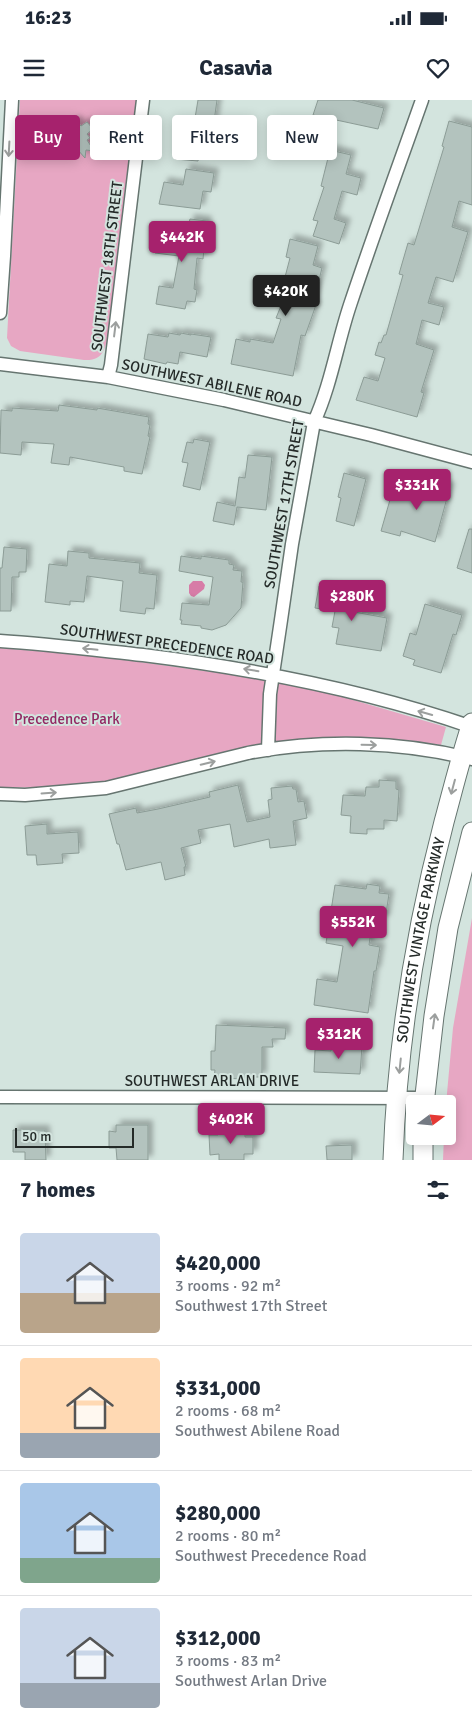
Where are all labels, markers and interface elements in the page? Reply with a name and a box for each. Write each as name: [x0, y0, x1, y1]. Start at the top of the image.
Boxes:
text: 16:23: [25, 6, 72, 30]
icon: menu: [20, 54, 48, 82]
text: Casavia: [199, 54, 273, 81]
icon: heart: [424, 54, 452, 82]
chip: Buy: [15, 115, 80, 160]
chip: Rent: [90, 115, 162, 160]
chip: Filters: [172, 115, 257, 160]
chip: New: [267, 115, 337, 160]
one-way arrow: [5, 140, 14, 156]
street label: SOUTHWEST 18TH STREET: [88, 179, 126, 352]
pin: $442K: [147, 220, 217, 263]
text: $442K: [160, 227, 204, 247]
pin: $420K: [251, 274, 321, 317]
text: $420K: [264, 281, 308, 301]
one-way arrow: [110, 321, 120, 337]
street label: SOUTHWEST ABILENE ROAD: [120, 355, 304, 411]
street label: SOUTHWEST 17TH STREET: [260, 418, 308, 590]
pin: $331K: [382, 468, 452, 511]
text: $331K: [395, 475, 439, 495]
pin: $280K: [317, 580, 387, 622]
text: $280K: [330, 586, 374, 606]
street label: SOUTHWEST PRECEDENCE ROAD: [59, 620, 275, 668]
one-way arrow: [82, 644, 98, 654]
one-way arrow: [243, 665, 259, 675]
one-way arrow: [418, 708, 434, 717]
park label: Precedence Park: [14, 710, 120, 728]
one-way arrow: [360, 740, 376, 750]
one-way arrow: [199, 758, 215, 767]
one-way arrow: [448, 779, 458, 795]
one-way arrow: [40, 789, 56, 798]
street label: SOUTHWEST VINTAGE PARKWAY: [393, 835, 449, 1044]
pin: $552K: [318, 906, 388, 948]
text: $552K: [331, 912, 375, 932]
one-way arrow: [429, 1013, 439, 1029]
pin: $312K: [304, 1018, 374, 1060]
text: $312K: [317, 1024, 361, 1044]
one-way arrow: [395, 1058, 405, 1074]
street label: SOUTHWEST ARLAN DRIVE: [125, 1072, 299, 1090]
north arrow: [406, 1095, 456, 1145]
map controls: [406, 1095, 456, 1145]
pin: $402K: [196, 1102, 266, 1145]
text: $402K: [209, 1109, 253, 1129]
scale bar: [15, 1125, 134, 1148]
text: 50 m: [22, 1128, 51, 1145]
icon: filters: [424, 1176, 452, 1204]
text: 7 homes: [20, 1177, 95, 1203]
text: $420,000: [175, 1250, 261, 1276]
icon: home: [60, 1253, 120, 1313]
text: 3 rooms · 92 m²: [175, 1276, 281, 1296]
text: Southwest 17th Street: [175, 1296, 327, 1316]
text: $331,000: [175, 1375, 261, 1401]
icon: home: [60, 1378, 120, 1438]
text: 2 rooms · 68 m²: [175, 1401, 281, 1421]
text: Southwest Abilene Road: [175, 1421, 340, 1441]
text: $280,000: [175, 1500, 261, 1526]
icon: home: [60, 1503, 120, 1563]
text: 2 rooms · 80 m²: [175, 1526, 281, 1546]
text: Southwest Precedence Road: [175, 1546, 367, 1566]
text: $312,000: [175, 1625, 261, 1651]
icon: home: [60, 1628, 120, 1688]
text: 3 rooms · 83 m²: [175, 1651, 281, 1671]
text: Southwest Arlan Drive: [175, 1671, 327, 1691]

